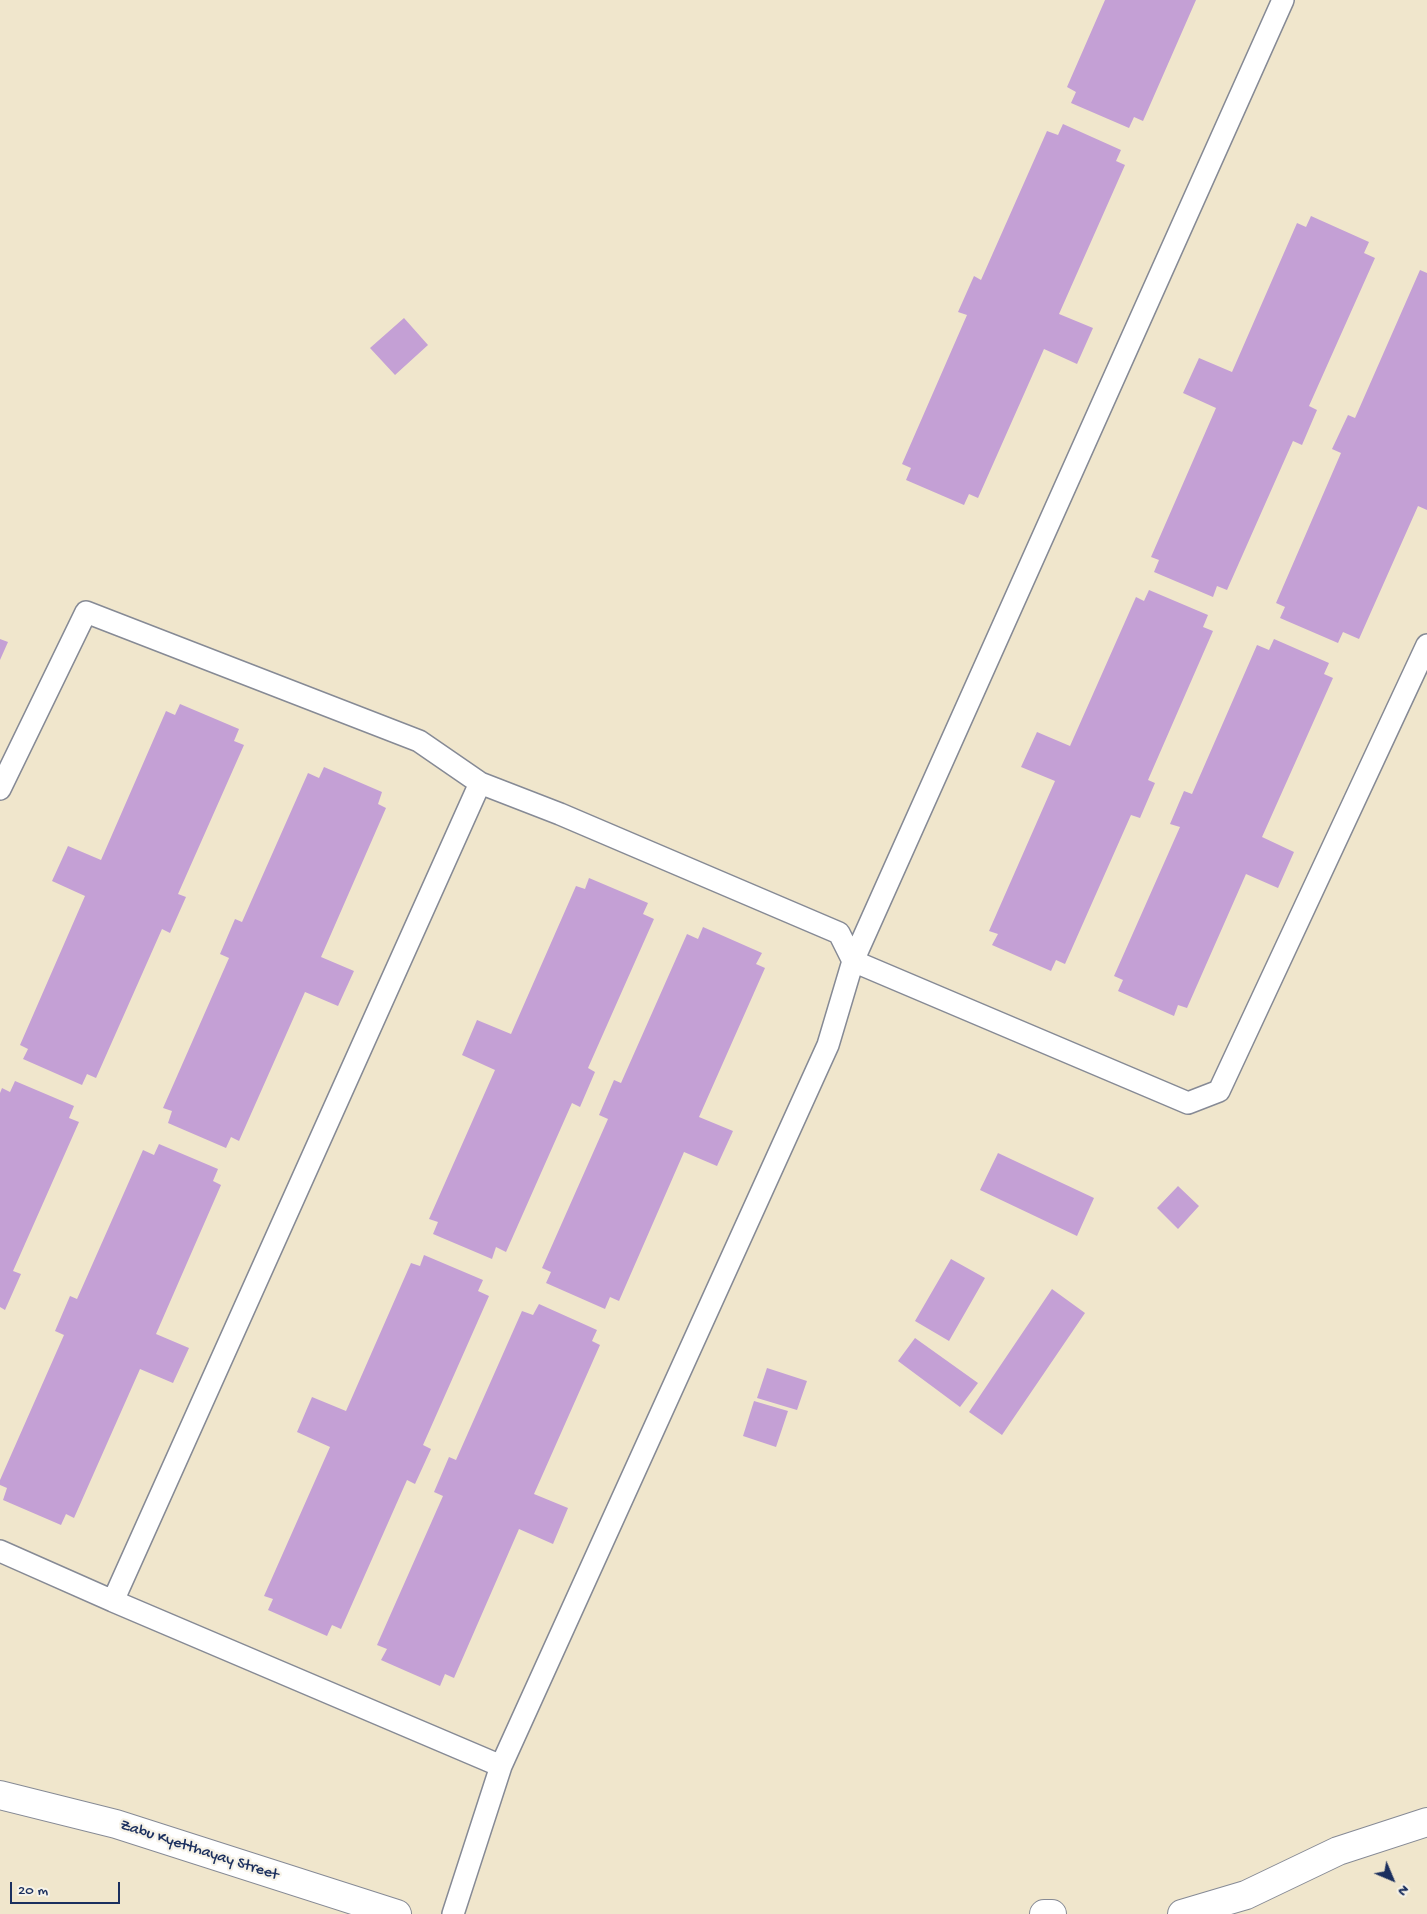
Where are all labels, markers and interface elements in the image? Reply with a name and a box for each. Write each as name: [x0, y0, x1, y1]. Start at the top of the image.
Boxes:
street label: Zabu Kyetthayay Street: [117, 1816, 281, 1886]
north arrow: [1367, 1854, 1417, 1904]
scale bar: [12, 1872, 122, 1904]
text: N: [1394, 1881, 1412, 1899]
text: 20 m: [18, 1882, 48, 1900]

